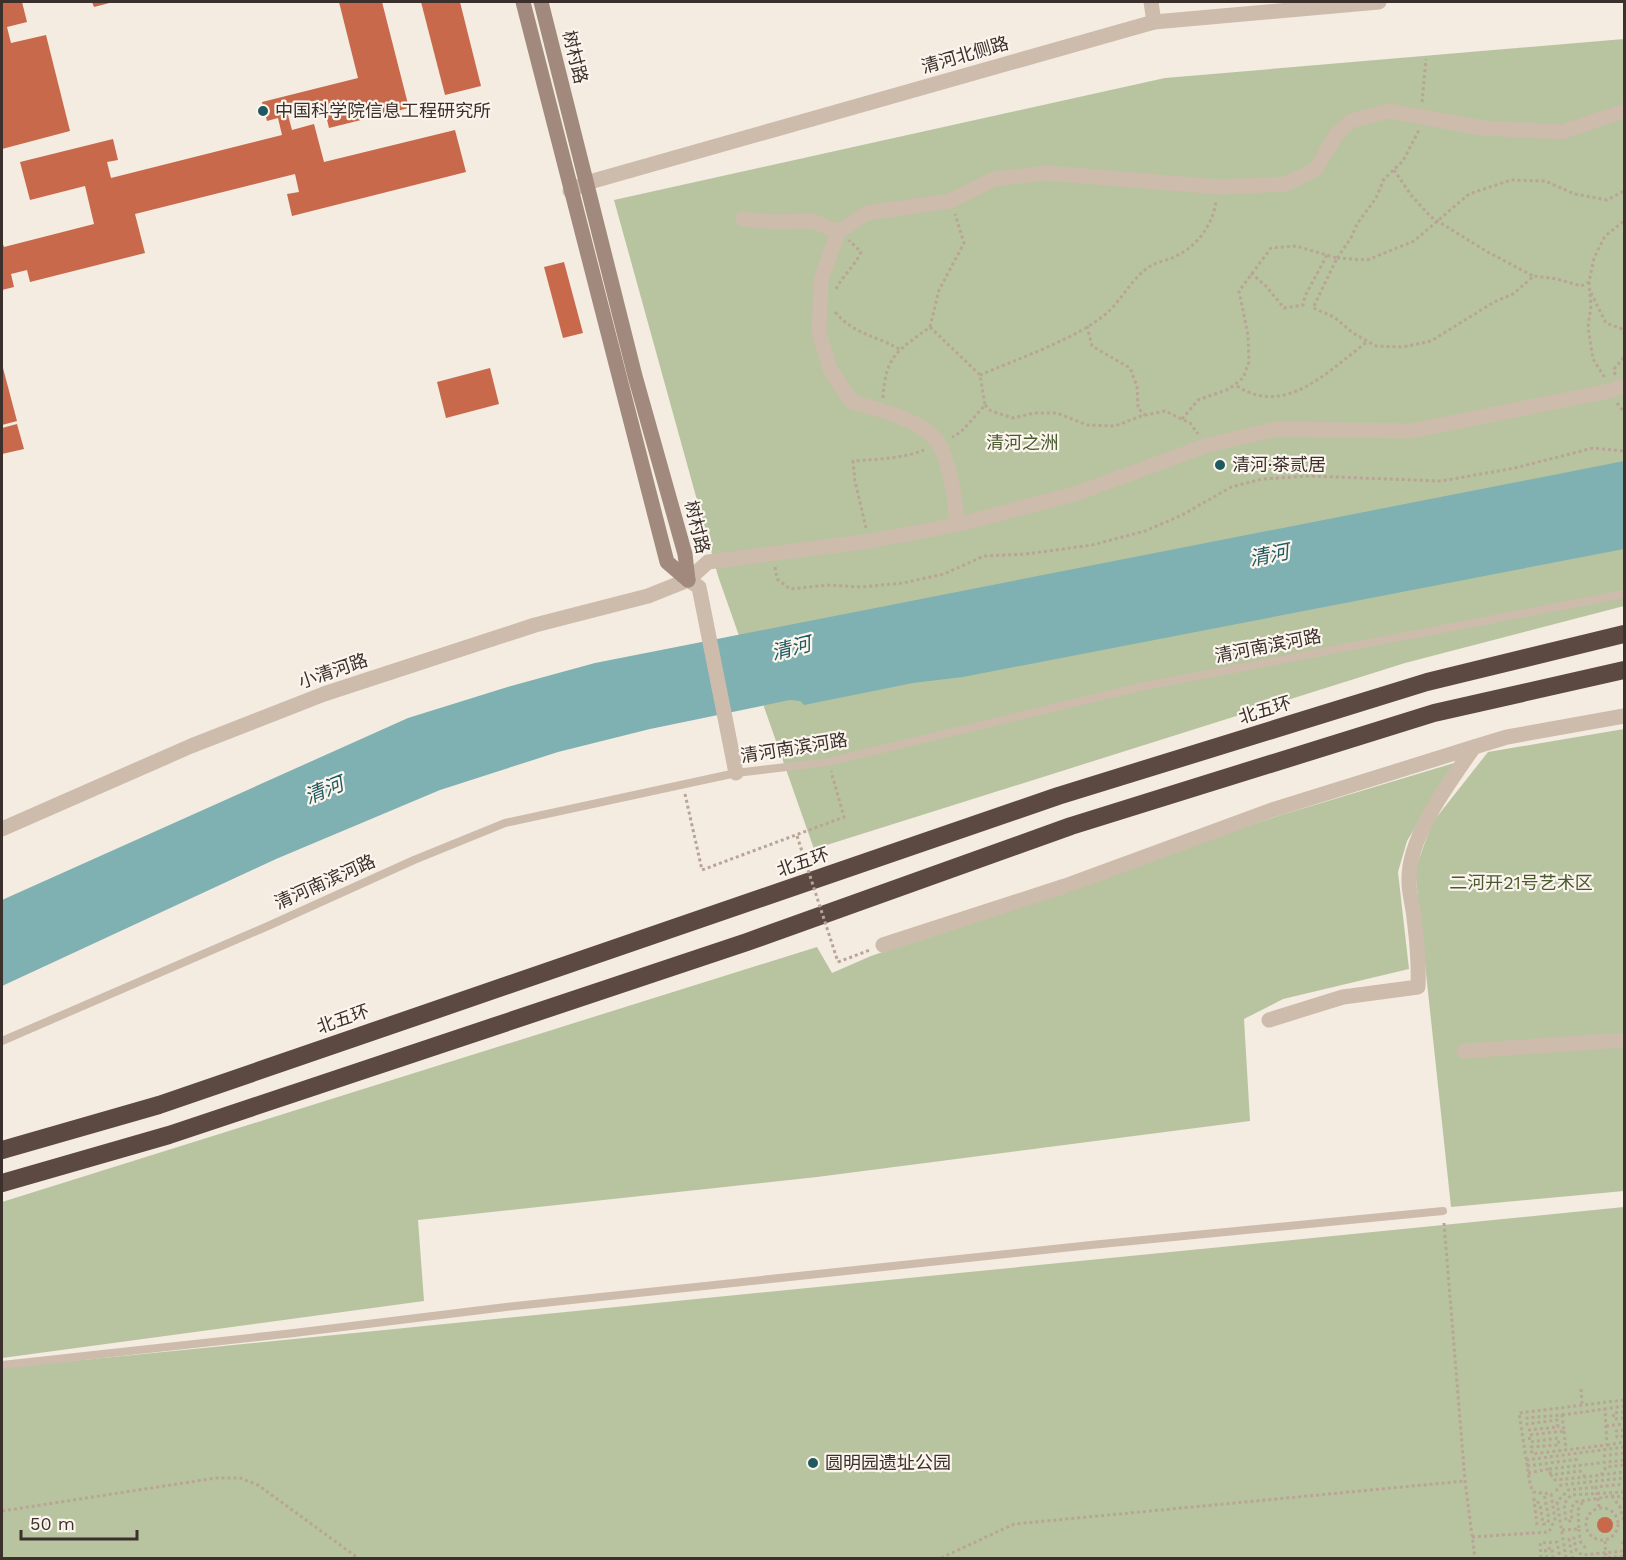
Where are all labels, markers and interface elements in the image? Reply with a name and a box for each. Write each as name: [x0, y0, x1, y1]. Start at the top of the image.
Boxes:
street label: 树村路: [559, 28, 592, 86]
street label: 清河北侧路: [919, 32, 1011, 77]
place label: 中国科学院信息工程研究所: [275, 100, 491, 121]
marker: 中国科学院信息工程研究所: [256, 104, 270, 118]
park label: 清河之洲: [986, 432, 1058, 453]
place label: 清河·茶贰居: [1232, 454, 1326, 475]
marker: 清河·茶贰居: [1213, 458, 1227, 472]
street label: 树村路: [681, 498, 714, 556]
water label: 清河: [1247, 539, 1295, 571]
street label: 清河南滨河路: [1213, 625, 1323, 666]
water label: 清河: [769, 631, 817, 664]
street label: 小清河路: [295, 649, 370, 692]
street label: 北五环: [1236, 692, 1294, 727]
street label: 清河南滨河路: [739, 729, 849, 766]
water label: 清河: [301, 770, 351, 809]
street label: 北五环: [774, 843, 832, 880]
street label: 清河南滨河路: [271, 850, 378, 913]
park label: 二河开21号艺术区: [1449, 872, 1593, 893]
street label: 北五环: [314, 1000, 372, 1037]
place label: 圆明园遗址公园: [825, 1452, 951, 1473]
marker: 圆明园遗址公园: [806, 1456, 820, 1470]
scale bar: [21, 1503, 136, 1541]
text: 50 m: [30, 1513, 75, 1534]

